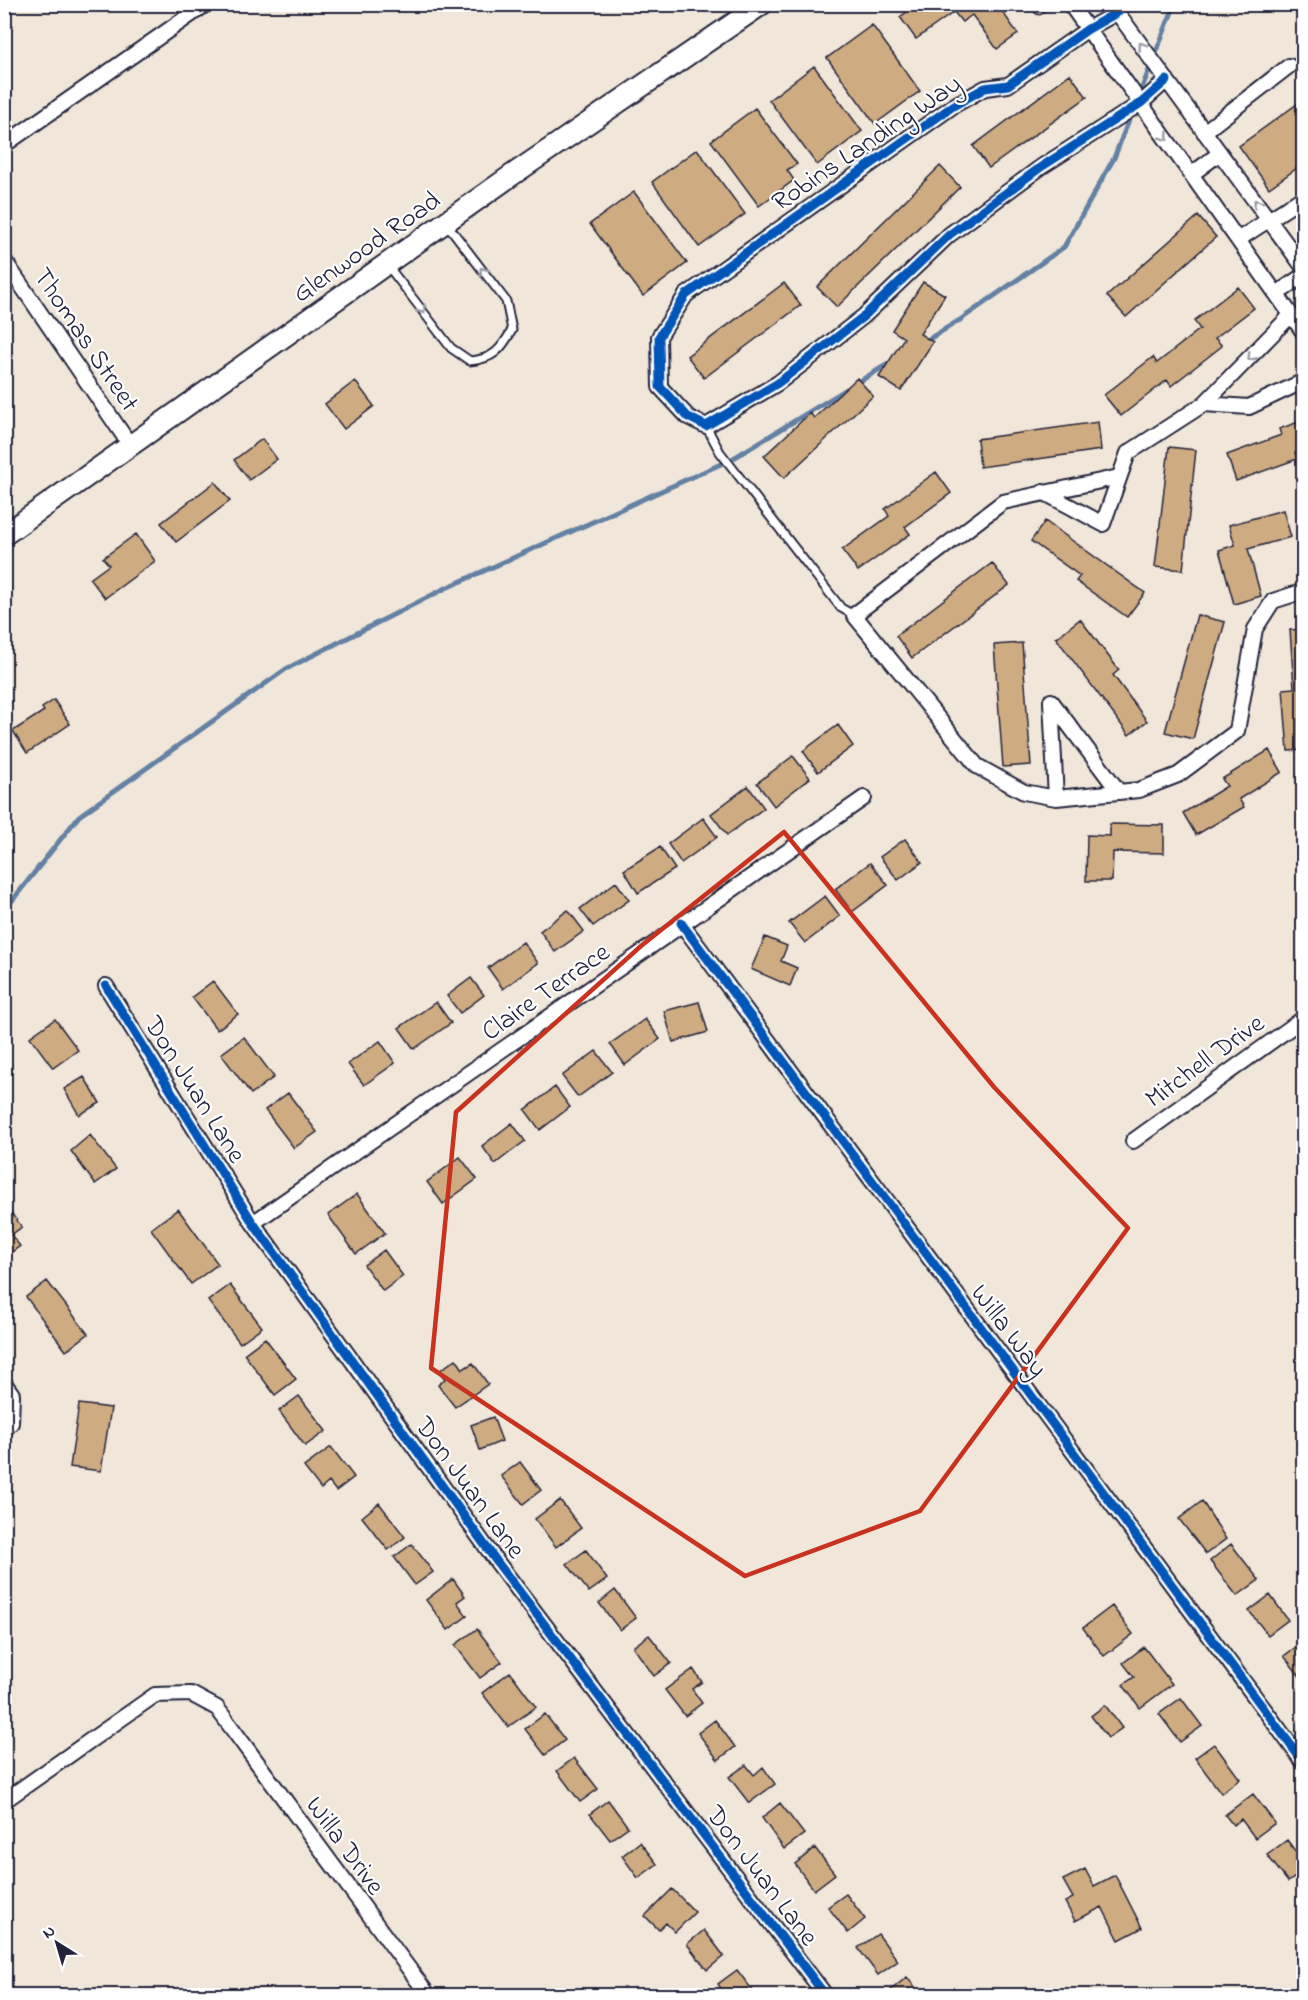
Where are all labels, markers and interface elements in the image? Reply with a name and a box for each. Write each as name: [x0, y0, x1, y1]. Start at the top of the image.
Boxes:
one-way arrow: [1138, 41, 1149, 52]
street label: Robins Landing Way: [765, 66, 970, 222]
one-way arrow: [1158, 131, 1169, 142]
street label: Glenwood Road: [285, 182, 449, 314]
one-way arrow: [1253, 199, 1264, 210]
street label: Thomas Street: [22, 261, 148, 420]
one-way arrow: [479, 266, 490, 277]
one-way arrow: [415, 304, 426, 315]
one-way arrow: [1247, 349, 1258, 360]
street label: Claire Terrace: [474, 934, 619, 1052]
street label: Mitchell Drive: [1138, 1005, 1274, 1119]
street label: Don Juan Lane: [133, 1008, 255, 1172]
street label: Willa Way: [960, 1277, 1056, 1386]
street label: Don Juan Lane: [404, 1409, 534, 1568]
street label: Willa Drive: [295, 1789, 394, 1905]
street label: Don Juan Lane: [695, 1797, 827, 1956]
north arrow: [27, 1913, 87, 1973]
text: N: [38, 1920, 61, 1945]

